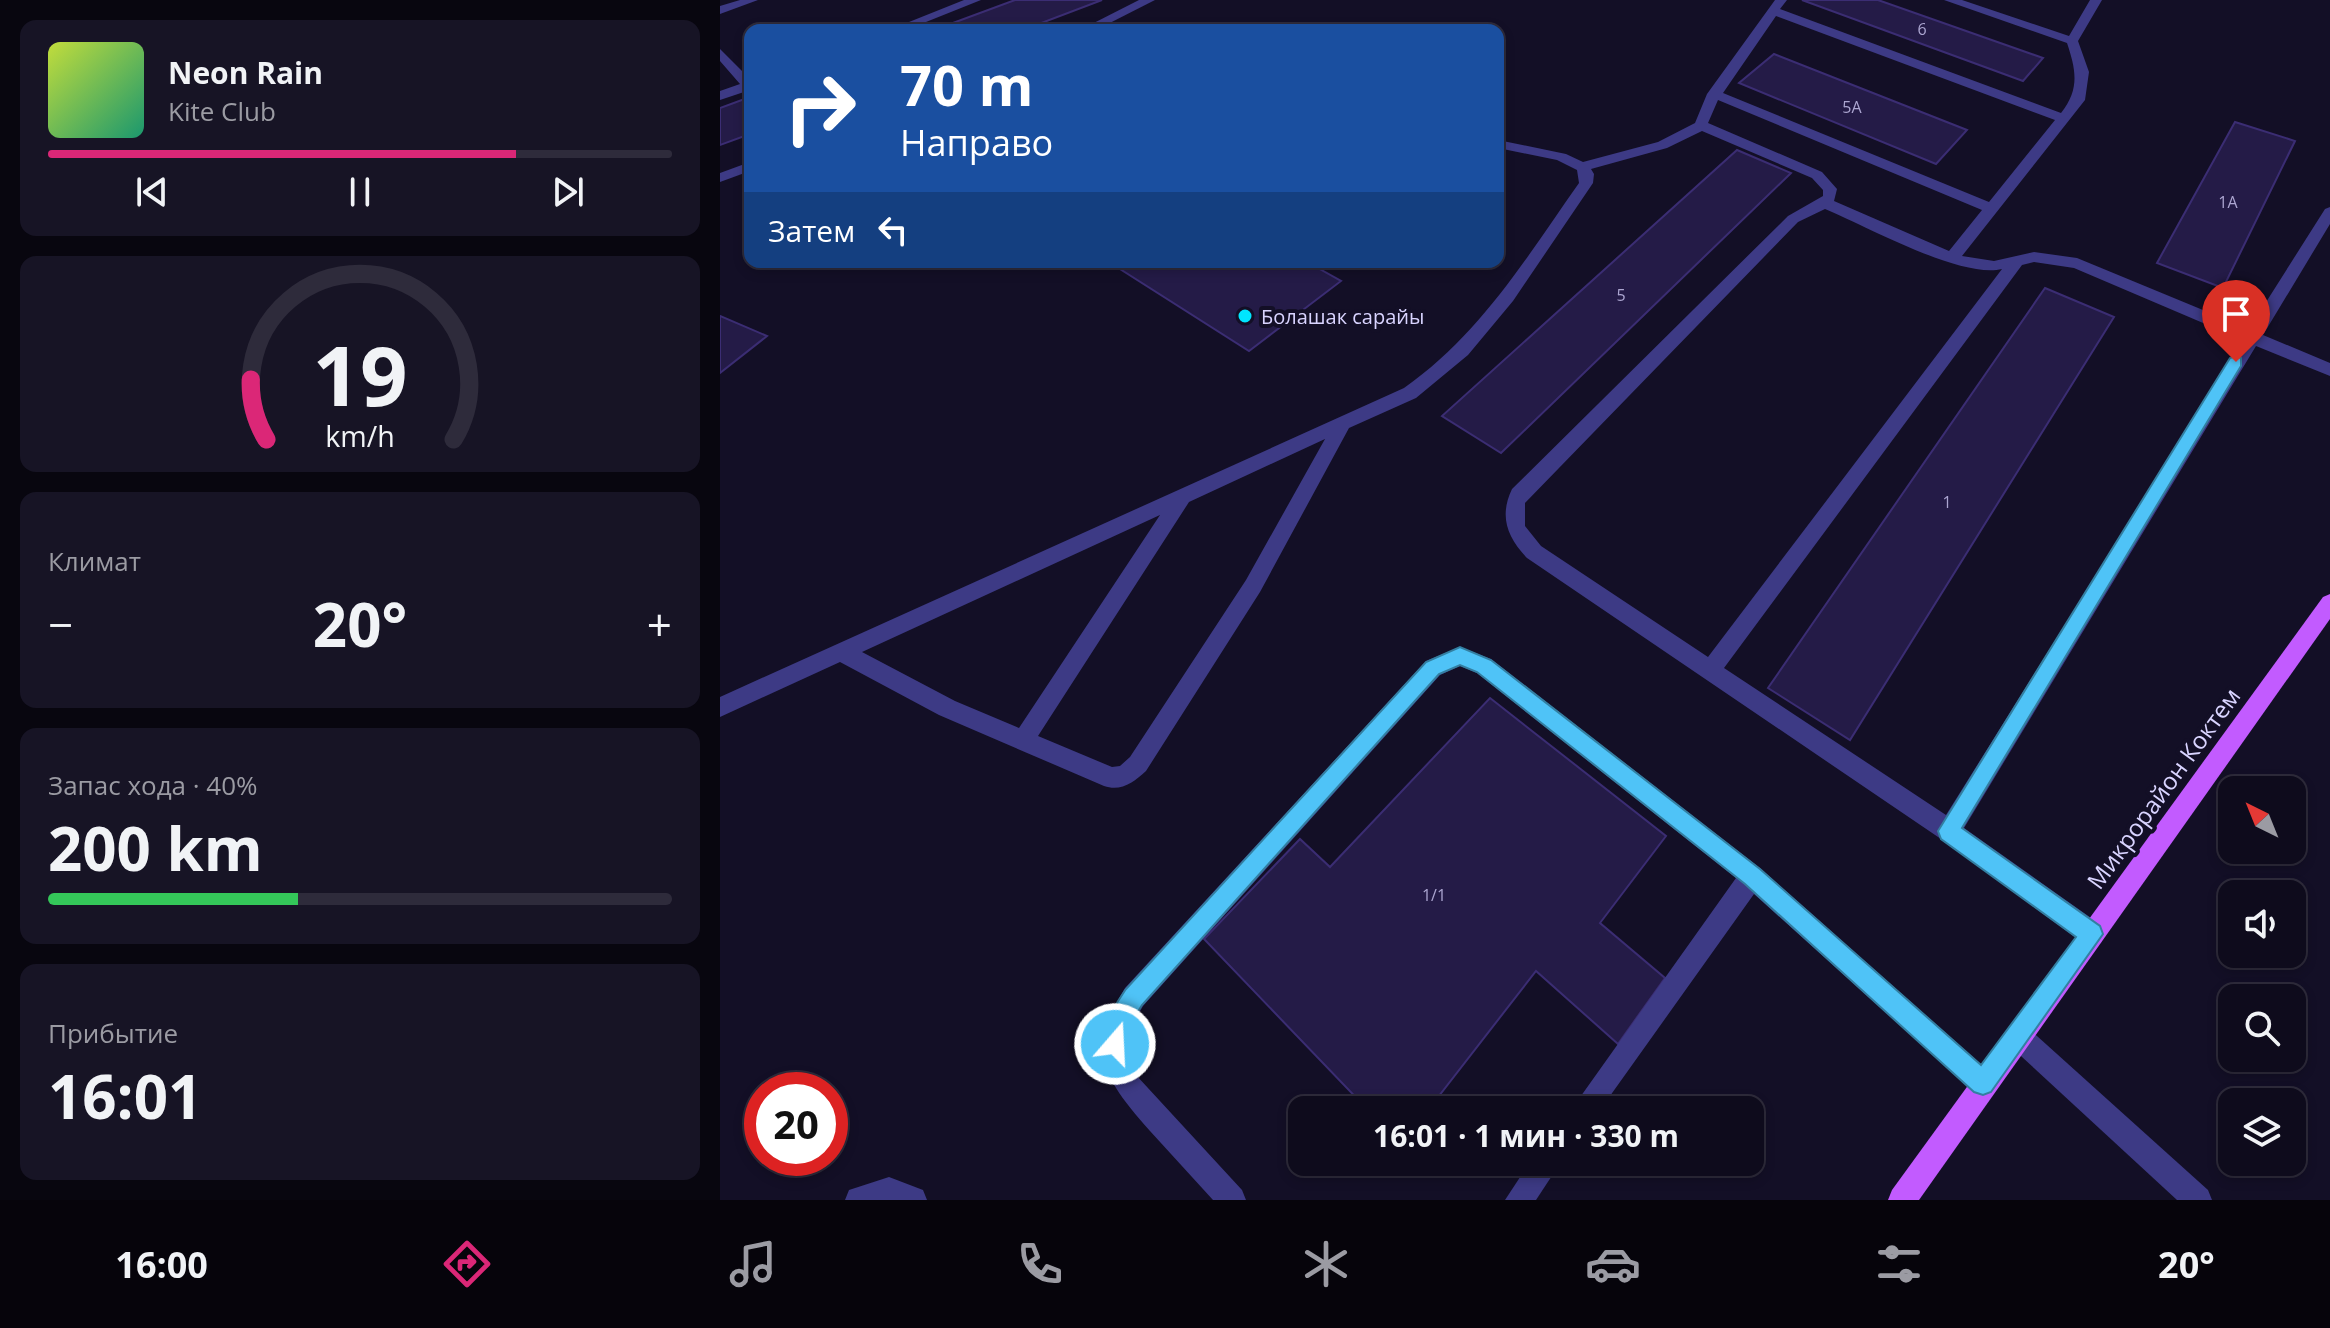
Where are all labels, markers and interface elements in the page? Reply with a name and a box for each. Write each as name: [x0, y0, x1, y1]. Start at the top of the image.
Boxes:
house number: 6: [1917, 18, 1927, 40]
text: 70 m: [900, 46, 1034, 122]
text: Neon Rain: [168, 52, 323, 93]
icon: right: [768, 56, 872, 160]
text: Kite Club: [168, 93, 276, 129]
house number: 5А: [1842, 96, 1863, 118]
text: Направо: [900, 118, 1053, 167]
icon: previous: [130, 170, 174, 214]
icon: pause: [338, 170, 382, 214]
icon: next: [546, 170, 590, 214]
house number: 1А: [2218, 191, 2239, 213]
icon: left: [871, 208, 915, 252]
text: Затем: [768, 210, 855, 251]
pin: [2202, 280, 2270, 362]
house number: 5: [1616, 284, 1626, 306]
icon: arrive: [2214, 292, 2258, 336]
place label: Болашак сарайы: [1261, 303, 1424, 330]
marker: Болашак сарайы: [1236, 307, 1254, 325]
text: 19: [312, 317, 408, 430]
text: km/h: [325, 416, 395, 455]
house number: 1: [1942, 491, 1952, 513]
text: Климат: [48, 543, 141, 579]
text: 20°: [313, 583, 407, 665]
text: −: [48, 594, 73, 654]
text: +: [647, 594, 672, 654]
street label: Микрорайон Коктем: [2079, 681, 2247, 895]
text: Запас хода · 40%: [48, 767, 258, 803]
north arrow: [2218, 776, 2306, 864]
map controls: [2218, 776, 2306, 1176]
text: 200 km: [48, 807, 263, 889]
button: sound: [2218, 880, 2306, 968]
house number: 1/1: [1422, 884, 1446, 906]
button: search: [2218, 984, 2306, 1072]
position arrow: [1073, 1002, 1157, 1086]
text: Прибытие: [48, 1015, 178, 1051]
text: 16:01: [48, 1055, 202, 1137]
speed limit sign: 20: [744, 1072, 848, 1176]
button: layers: [2218, 1088, 2306, 1176]
text: 16:01 · 1 мин · 330 m: [1373, 1115, 1679, 1156]
icon: directions: [439, 1236, 495, 1292]
icon: music: [725, 1236, 781, 1292]
icon: phone: [1012, 1236, 1068, 1292]
icon: climate: [1298, 1236, 1354, 1292]
icon: car: [1585, 1236, 1641, 1292]
icon: filters: [1871, 1236, 1927, 1292]
text: 16:00: [115, 1240, 208, 1289]
text: 20°: [2158, 1240, 2215, 1289]

